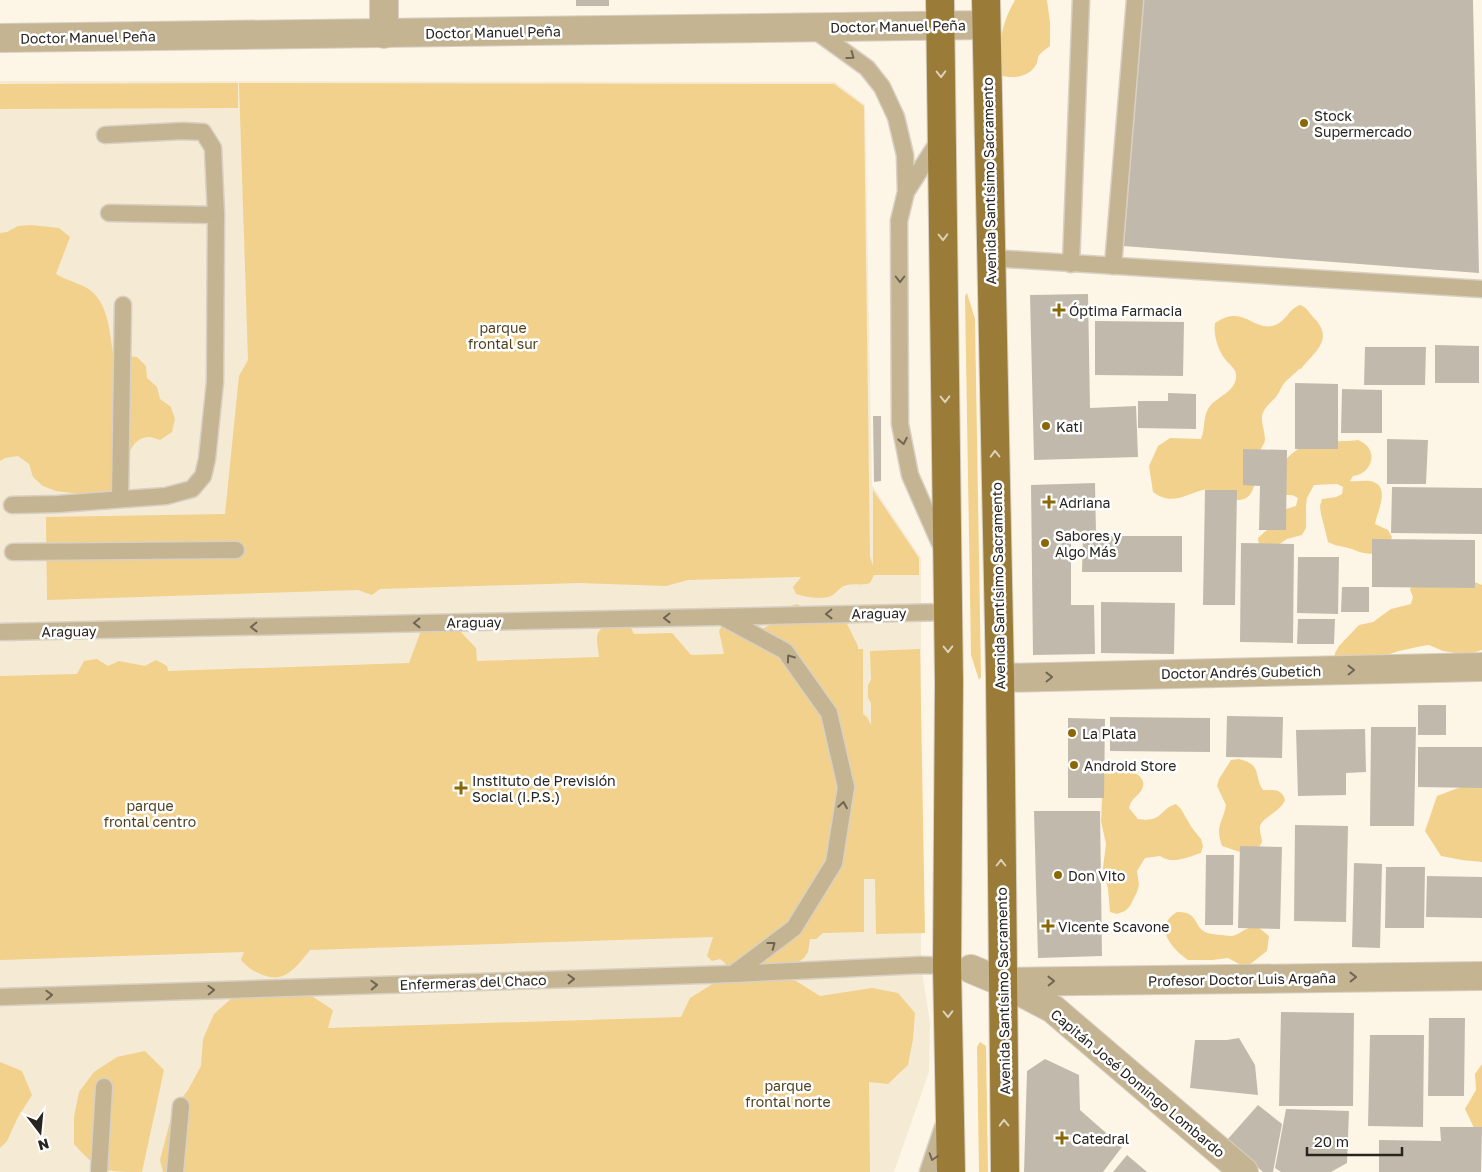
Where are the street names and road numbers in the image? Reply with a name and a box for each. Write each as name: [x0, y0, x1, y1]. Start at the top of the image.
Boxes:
street label: Doctor Manuel Peña: [830, 16, 966, 36]
street label: Doctor Manuel Peña: [425, 22, 561, 42]
street label: Doctor Manuel Peña: [20, 27, 156, 47]
street label: Avenida Santísimo Sacramento: [979, 77, 999, 285]
street label: Avenida Santísimo Sacramento: [988, 482, 1008, 690]
street label: Araguay: [851, 604, 907, 622]
street label: Araguay: [446, 613, 502, 631]
street label: Araguay: [41, 622, 97, 640]
street label: Doctor Andrés Gubetich: [1161, 662, 1321, 682]
street label: Avenida Santísimo Sacramento: [993, 887, 1013, 1095]
street label: Profesor Doctor Luis Argaña: [1148, 969, 1336, 989]
street label: Enfermeras del Chaco: [399, 971, 547, 993]
street label: Capitán José Domingo Lombardo: [1048, 1005, 1228, 1161]

